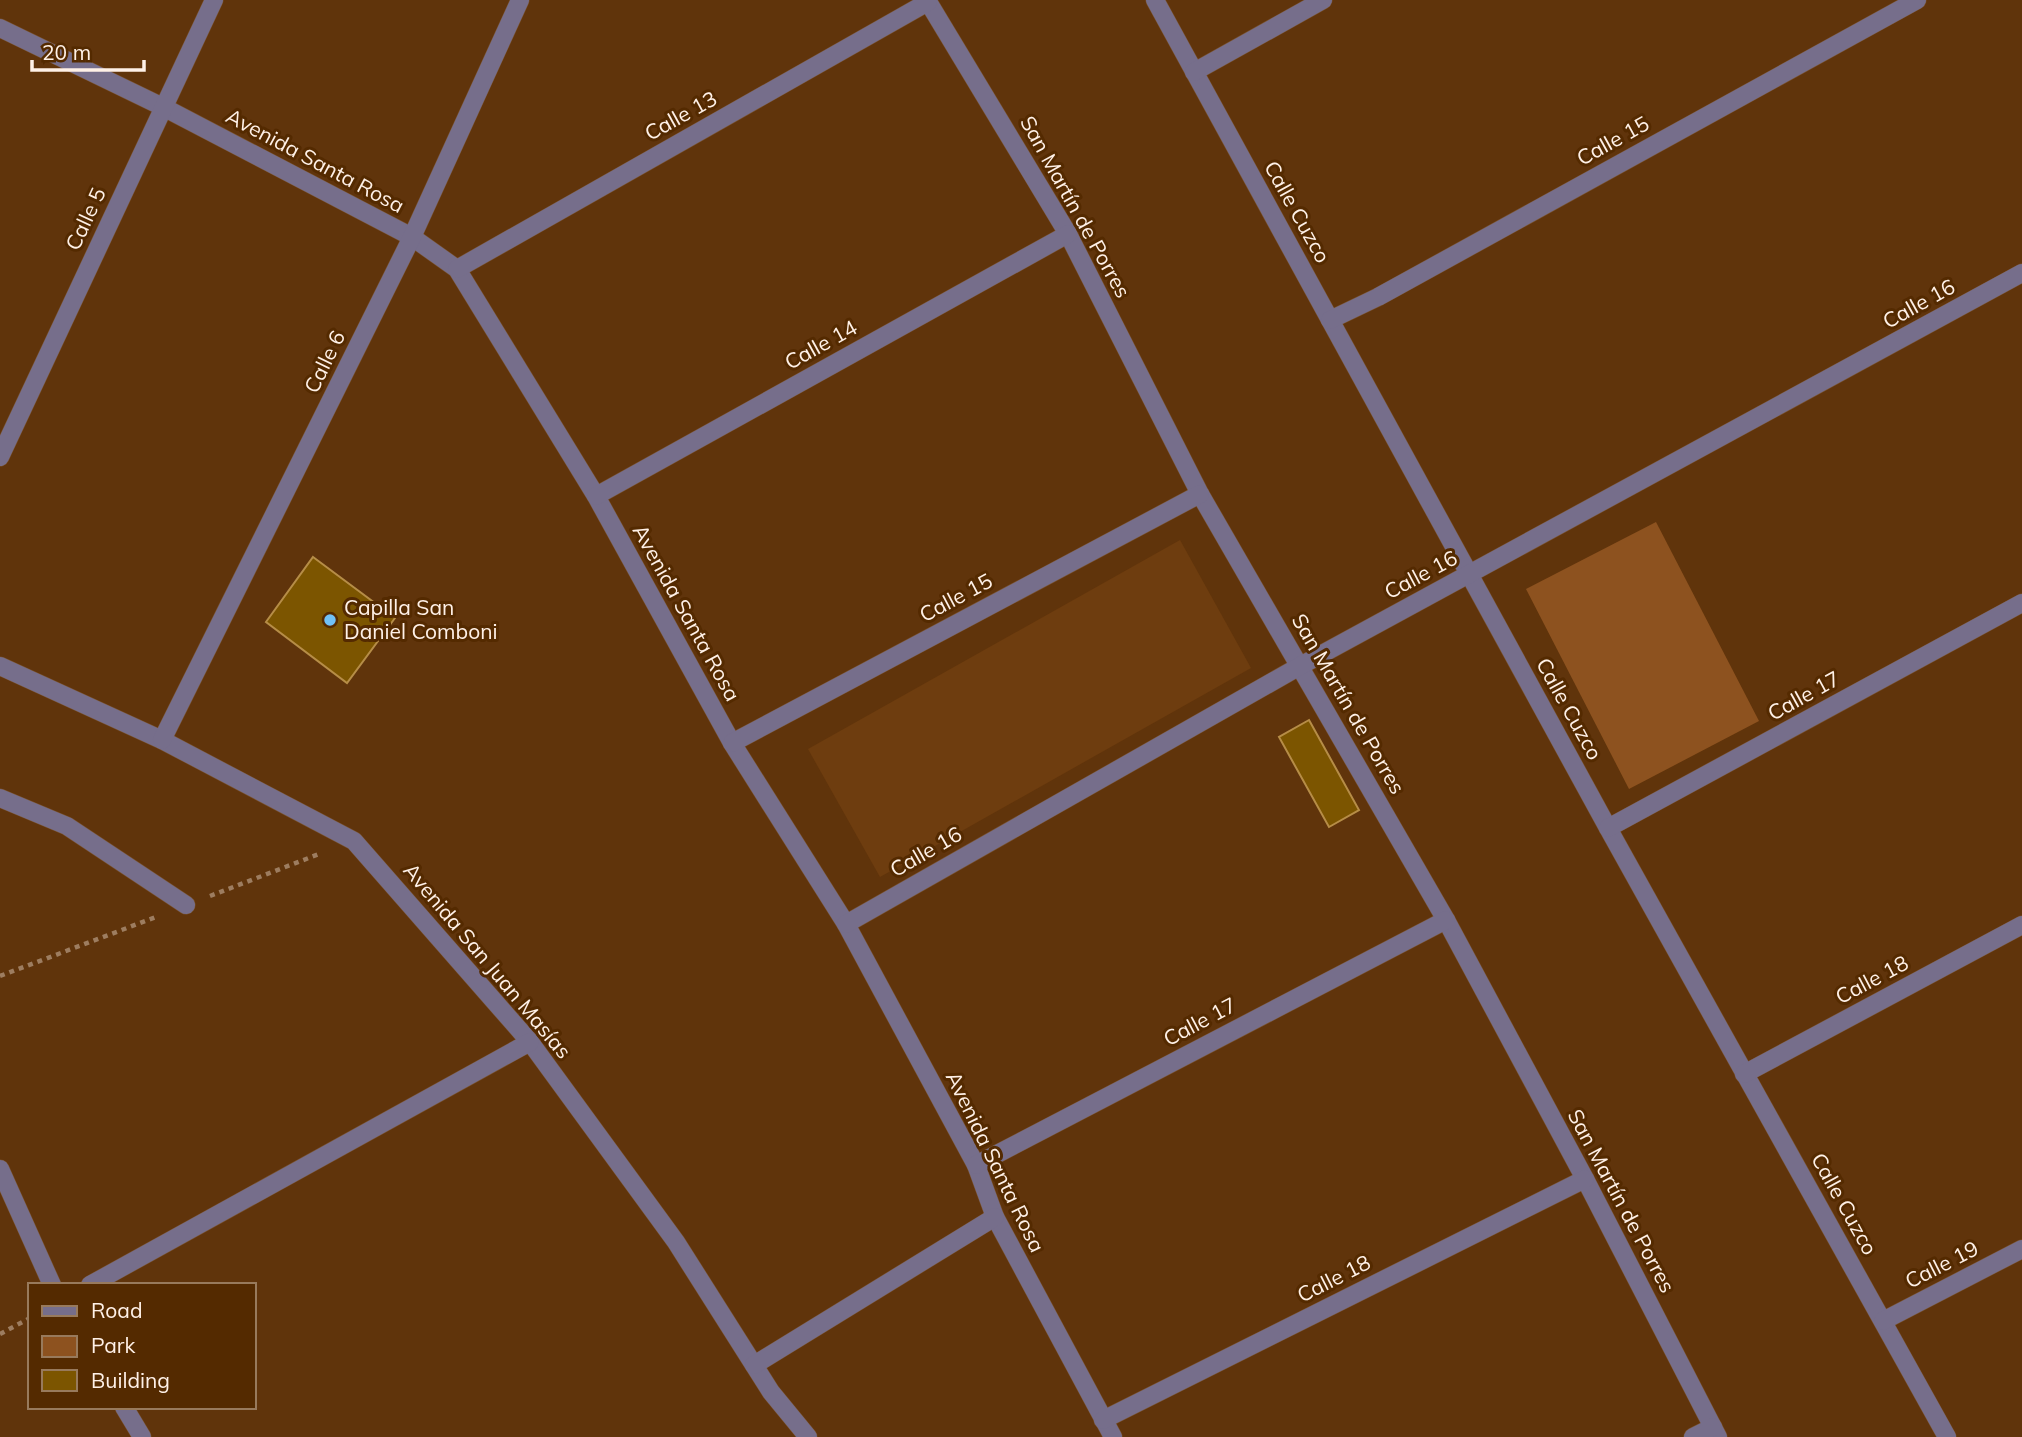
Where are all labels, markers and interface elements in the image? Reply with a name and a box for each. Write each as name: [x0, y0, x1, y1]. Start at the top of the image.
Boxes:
scale bar: [32, 28, 144, 72]
text: 20 m: [42, 39, 91, 65]
street label: Calle 13: [640, 85, 721, 146]
street label: Avenida Santa Rosa: [222, 102, 409, 218]
street label: Calle 15: [1572, 110, 1653, 171]
street label: San Martín de Porres: [1015, 111, 1137, 302]
street label: Calle Cuzco: [1259, 156, 1337, 267]
street label: Calle 5: [59, 183, 111, 254]
street label: Calle 16: [1878, 273, 1959, 334]
street label: Calle 14: [780, 313, 862, 375]
street label: Calle 6: [298, 326, 350, 397]
street label: Avenida Santa Rosa: [628, 520, 746, 705]
street label: Calle 16: [1380, 544, 1461, 604]
street label: Calle 15: [915, 567, 996, 627]
place label: Capilla San Daniel Comboni: [344, 594, 497, 644]
street label: San Martín de Porres: [1287, 609, 1411, 798]
marker: Capilla San Daniel Comboni: [322, 612, 338, 628]
street label: Calle Cuzco: [1531, 653, 1609, 764]
street label: Calle 17: [1763, 665, 1844, 726]
street label: Calle 16: [885, 820, 966, 882]
street label: Avenida San Juan Masías: [398, 857, 577, 1063]
street label: Calle 18: [1831, 949, 1912, 1009]
street label: Calle 17: [1159, 991, 1240, 1051]
street label: Avenida Santa Rosa: [941, 1067, 1051, 1256]
street label: San Martín de Porres: [1563, 1104, 1681, 1297]
street label: Calle Cuzco: [1806, 1148, 1884, 1259]
street label: Calle 19: [1901, 1235, 1983, 1294]
street label: Calle 18: [1293, 1249, 1375, 1308]
legend: [28, 1283, 256, 1409]
text: Road: [91, 1297, 142, 1323]
text: Park: [91, 1332, 135, 1358]
text: Building: [91, 1367, 170, 1393]

